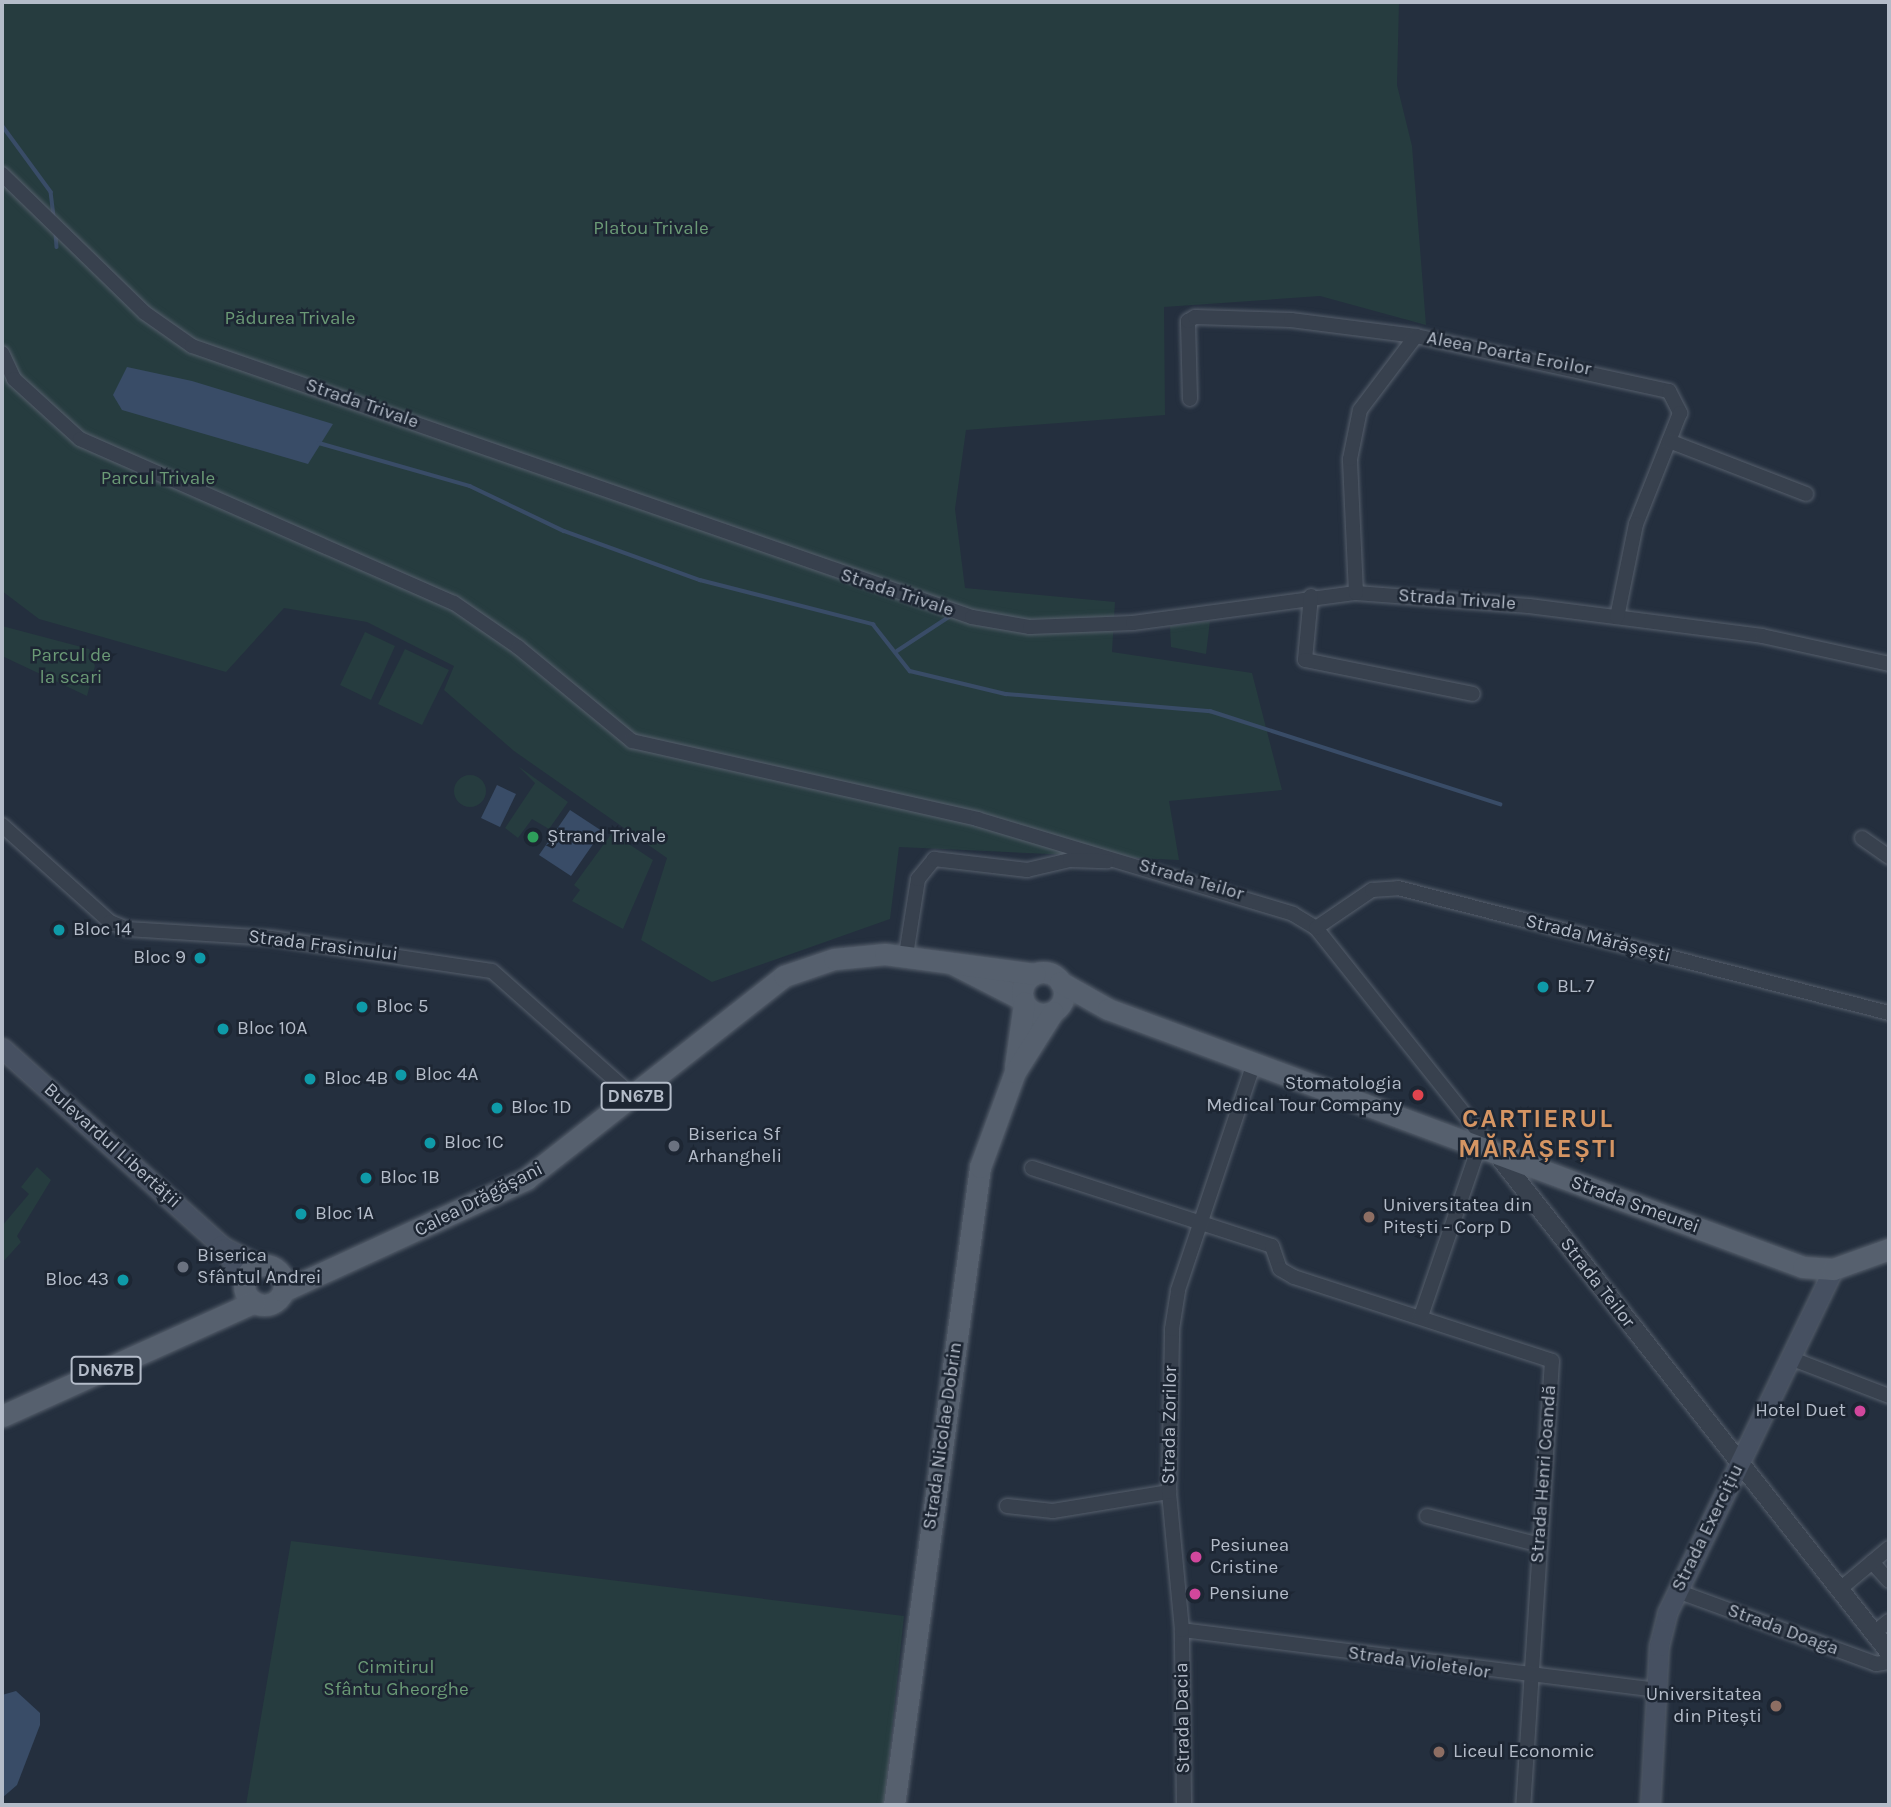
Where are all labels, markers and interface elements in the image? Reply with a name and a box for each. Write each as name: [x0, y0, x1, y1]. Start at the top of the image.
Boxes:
park label: Platou Trivale: [593, 218, 709, 240]
park label: Pădurea Trivale: [224, 308, 356, 330]
street label: Aleea Poarta Eroilor: [1425, 327, 1593, 381]
street label: Strada Trivale: [303, 374, 421, 434]
park label: Parcul Trivale: [101, 468, 215, 490]
street label: Strada Trivale: [837, 564, 957, 622]
street label: Strada Trivale: [1397, 585, 1517, 615]
park label: Parcul de la scari: [31, 645, 111, 689]
place label: Ștrand Trivale: [547, 826, 666, 848]
marker: Ștrand Trivale: [525, 829, 541, 845]
street label: Strada Teilor: [1136, 854, 1246, 906]
street label: Strada Mărășești: [1523, 910, 1673, 968]
place label: Bloc 14: [73, 919, 132, 941]
marker: Bloc 14: [51, 922, 67, 938]
street label: Strada Frasinului: [247, 926, 399, 966]
place label: Bloc 9: [133, 947, 186, 969]
marker: Bloc 9: [192, 950, 208, 966]
place label: BL. 7: [1557, 976, 1595, 998]
marker: BL. 7: [1535, 979, 1551, 995]
place label: Bloc 5: [376, 996, 429, 1018]
marker: Bloc 5: [354, 999, 370, 1015]
place label: Bloc 10A: [237, 1018, 307, 1040]
marker: Bloc 10A: [215, 1021, 231, 1037]
place label: Bloc 4A: [415, 1064, 478, 1086]
marker: Bloc 4A: [393, 1067, 409, 1083]
place label: Bloc 4B: [324, 1068, 388, 1090]
marker: Bloc 4B: [302, 1071, 318, 1087]
place label: Stomatologia Medical Tour Company: [1206, 1073, 1402, 1117]
street label: Bulevardul Libertății: [39, 1079, 185, 1213]
road number: DN67B: [599, 1082, 673, 1111]
marker: Stomatologia Medical Tour Company: [1408, 1085, 1428, 1105]
place label: Bloc 1D: [511, 1097, 572, 1119]
marker: Bloc 1D: [489, 1100, 505, 1116]
district label: CARTIERUL MĂRĂȘEȘTI: [1459, 1103, 1617, 1164]
place label: Biserica Sf Arhangheli: [688, 1124, 782, 1168]
place label: Bloc 1C: [444, 1132, 504, 1154]
marker: Bloc 1C: [422, 1135, 438, 1151]
marker: Biserica Sf Arhangheli: [666, 1138, 682, 1154]
street label: Calea Drăgășani: [411, 1158, 547, 1242]
place label: Bloc 1B: [380, 1167, 440, 1189]
marker: Bloc 1B: [358, 1170, 374, 1186]
street label: Strada Smeurei: [1568, 1171, 1702, 1239]
place label: Universitatea din Pitești - Corp D: [1383, 1195, 1532, 1239]
place label: Bloc 1A: [315, 1203, 374, 1225]
marker: Bloc 1A: [293, 1206, 309, 1222]
marker: Universitatea din Pitești - Corp D: [1361, 1209, 1377, 1225]
street label: Strada Teilor: [1555, 1233, 1639, 1333]
place label: Biserica Sfântul Andrei: [197, 1245, 321, 1289]
marker: Biserica Sfântul Andrei: [175, 1259, 191, 1275]
place label: Bloc 43: [45, 1269, 109, 1291]
marker: Bloc 43: [115, 1272, 131, 1288]
street label: Strada Nicolae Dobrin: [919, 1341, 967, 1531]
road number: DN67B: [69, 1356, 143, 1385]
street label: Strada Zorilor: [1158, 1365, 1182, 1485]
street label: Strada Henri Coandă: [1526, 1384, 1562, 1564]
place label: Hotel Duet: [1755, 1400, 1846, 1422]
marker: Hotel Duet: [1852, 1403, 1868, 1419]
street label: Strada Exercițiu: [1667, 1461, 1749, 1595]
place label: Pesiunea Cristine: [1210, 1535, 1289, 1579]
marker: Pesiunea Cristine: [1188, 1549, 1204, 1565]
place label: Pensiune: [1209, 1583, 1289, 1605]
marker: Pensiune: [1187, 1586, 1203, 1602]
street label: Strada Doaga: [1724, 1599, 1842, 1661]
street label: Strada Violetelor: [1346, 1642, 1492, 1684]
park label: Cimitirul Sfântu Gheorghe: [323, 1657, 469, 1701]
street label: Strada Dacia: [1171, 1662, 1195, 1774]
place label: Universitatea din Pitești: [1646, 1684, 1762, 1728]
marker: Universitatea din Pitești: [1768, 1698, 1784, 1714]
place label: Liceul Economic: [1453, 1741, 1594, 1763]
marker: Liceul Economic: [1431, 1744, 1447, 1760]

